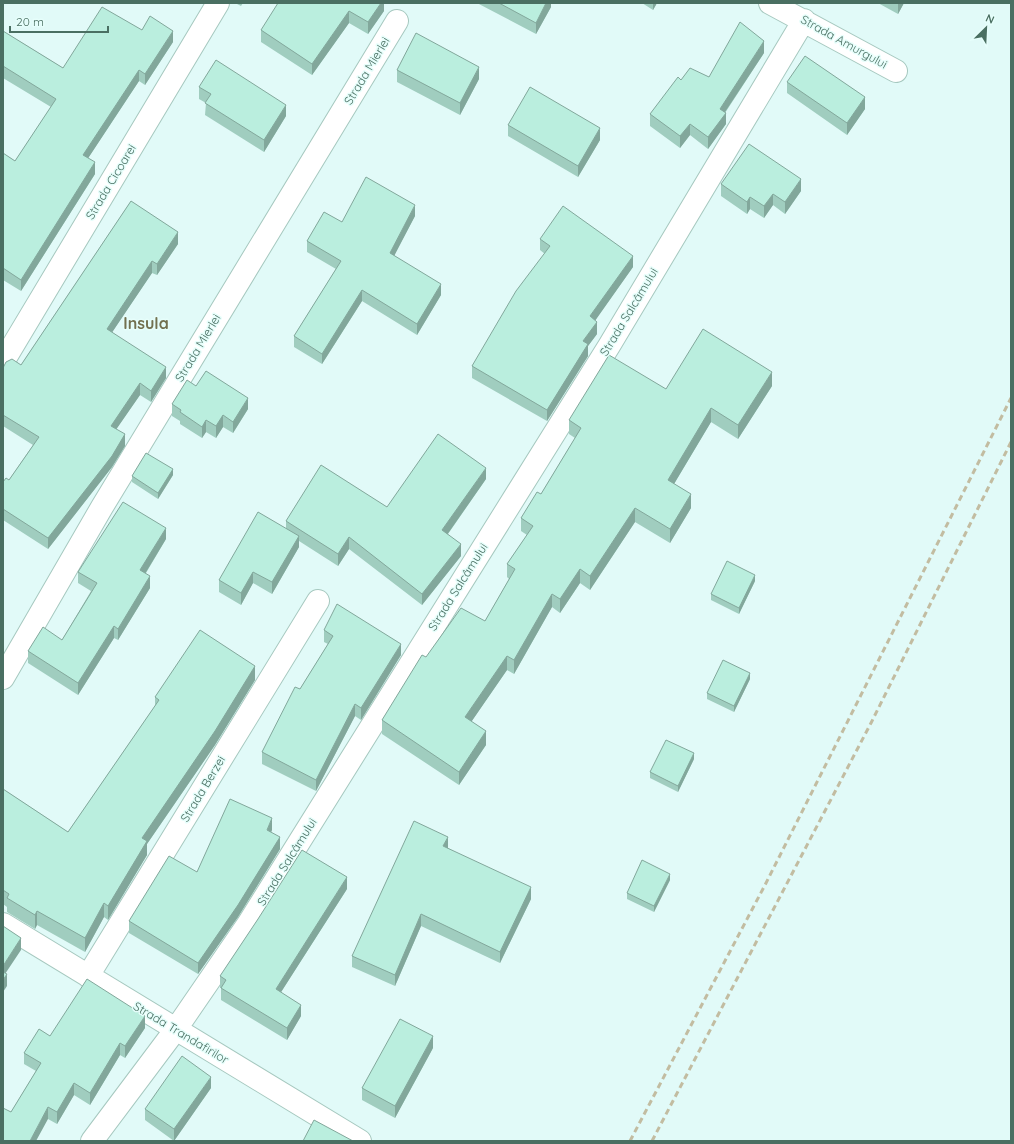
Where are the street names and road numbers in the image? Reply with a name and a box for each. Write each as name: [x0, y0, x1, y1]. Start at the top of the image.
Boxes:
street label: Strada Amurgului: [798, 12, 890, 72]
street label: Strada Mierlei: [341, 34, 393, 107]
street label: Strada Cicoarei: [82, 141, 139, 222]
street label: Strada Salcâmului: [596, 265, 661, 359]
street label: Strada Mierlei: [172, 311, 224, 384]
street label: Strada Salcâmului: [425, 540, 491, 633]
street label: Strada Berzei: [177, 753, 228, 825]
street label: Strada Salcâmului: [254, 815, 320, 908]
street label: Strada Trandafirilor: [131, 998, 232, 1067]

